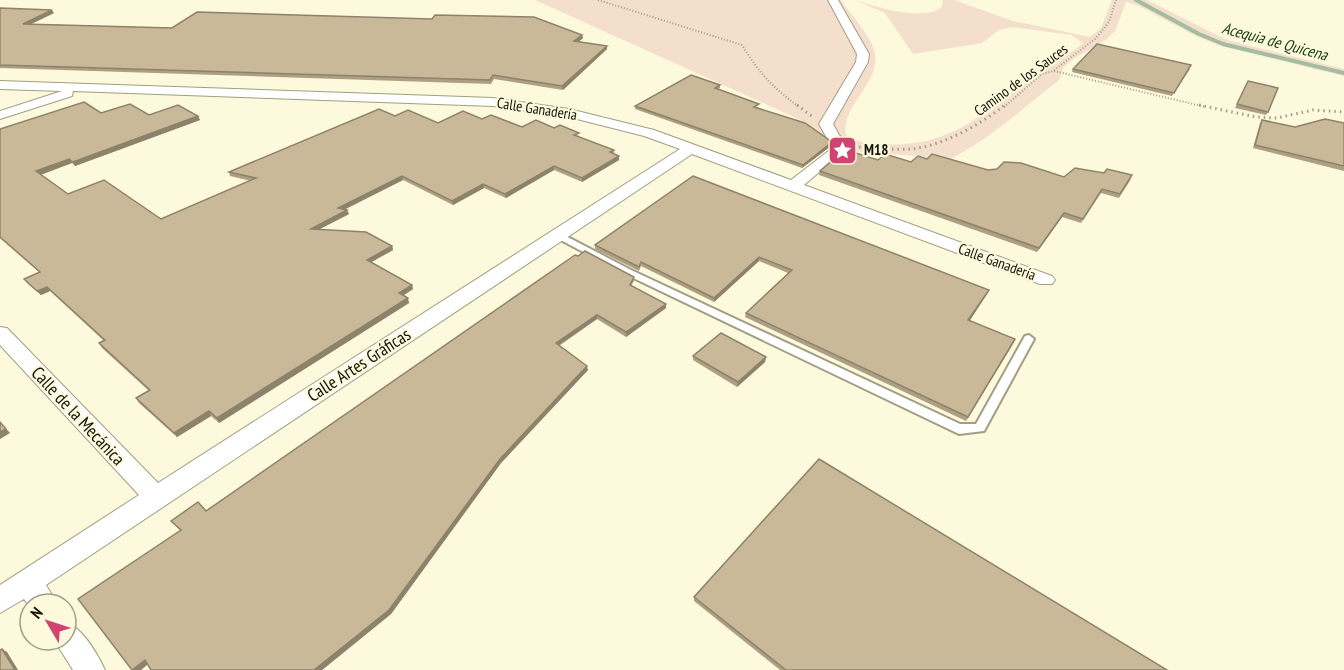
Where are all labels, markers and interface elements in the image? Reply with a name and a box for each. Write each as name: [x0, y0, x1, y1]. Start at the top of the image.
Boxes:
water label: Acequia de Quicena: [1220, 17, 1331, 65]
street label: Camino de los Sauces: [970, 39, 1071, 120]
street label: Calle Ganadería: [496, 93, 579, 124]
place icon: M18: [827, 134, 859, 166]
place label: M18: [864, 140, 888, 159]
street label: Calle Ganadería: [956, 239, 1039, 284]
street label: Calle Artes Gráficas: [303, 323, 415, 407]
street label: Calle de la Mecánica: [27, 361, 130, 470]
north arrow: [18, 592, 78, 652]
text: N: [26, 603, 47, 622]

